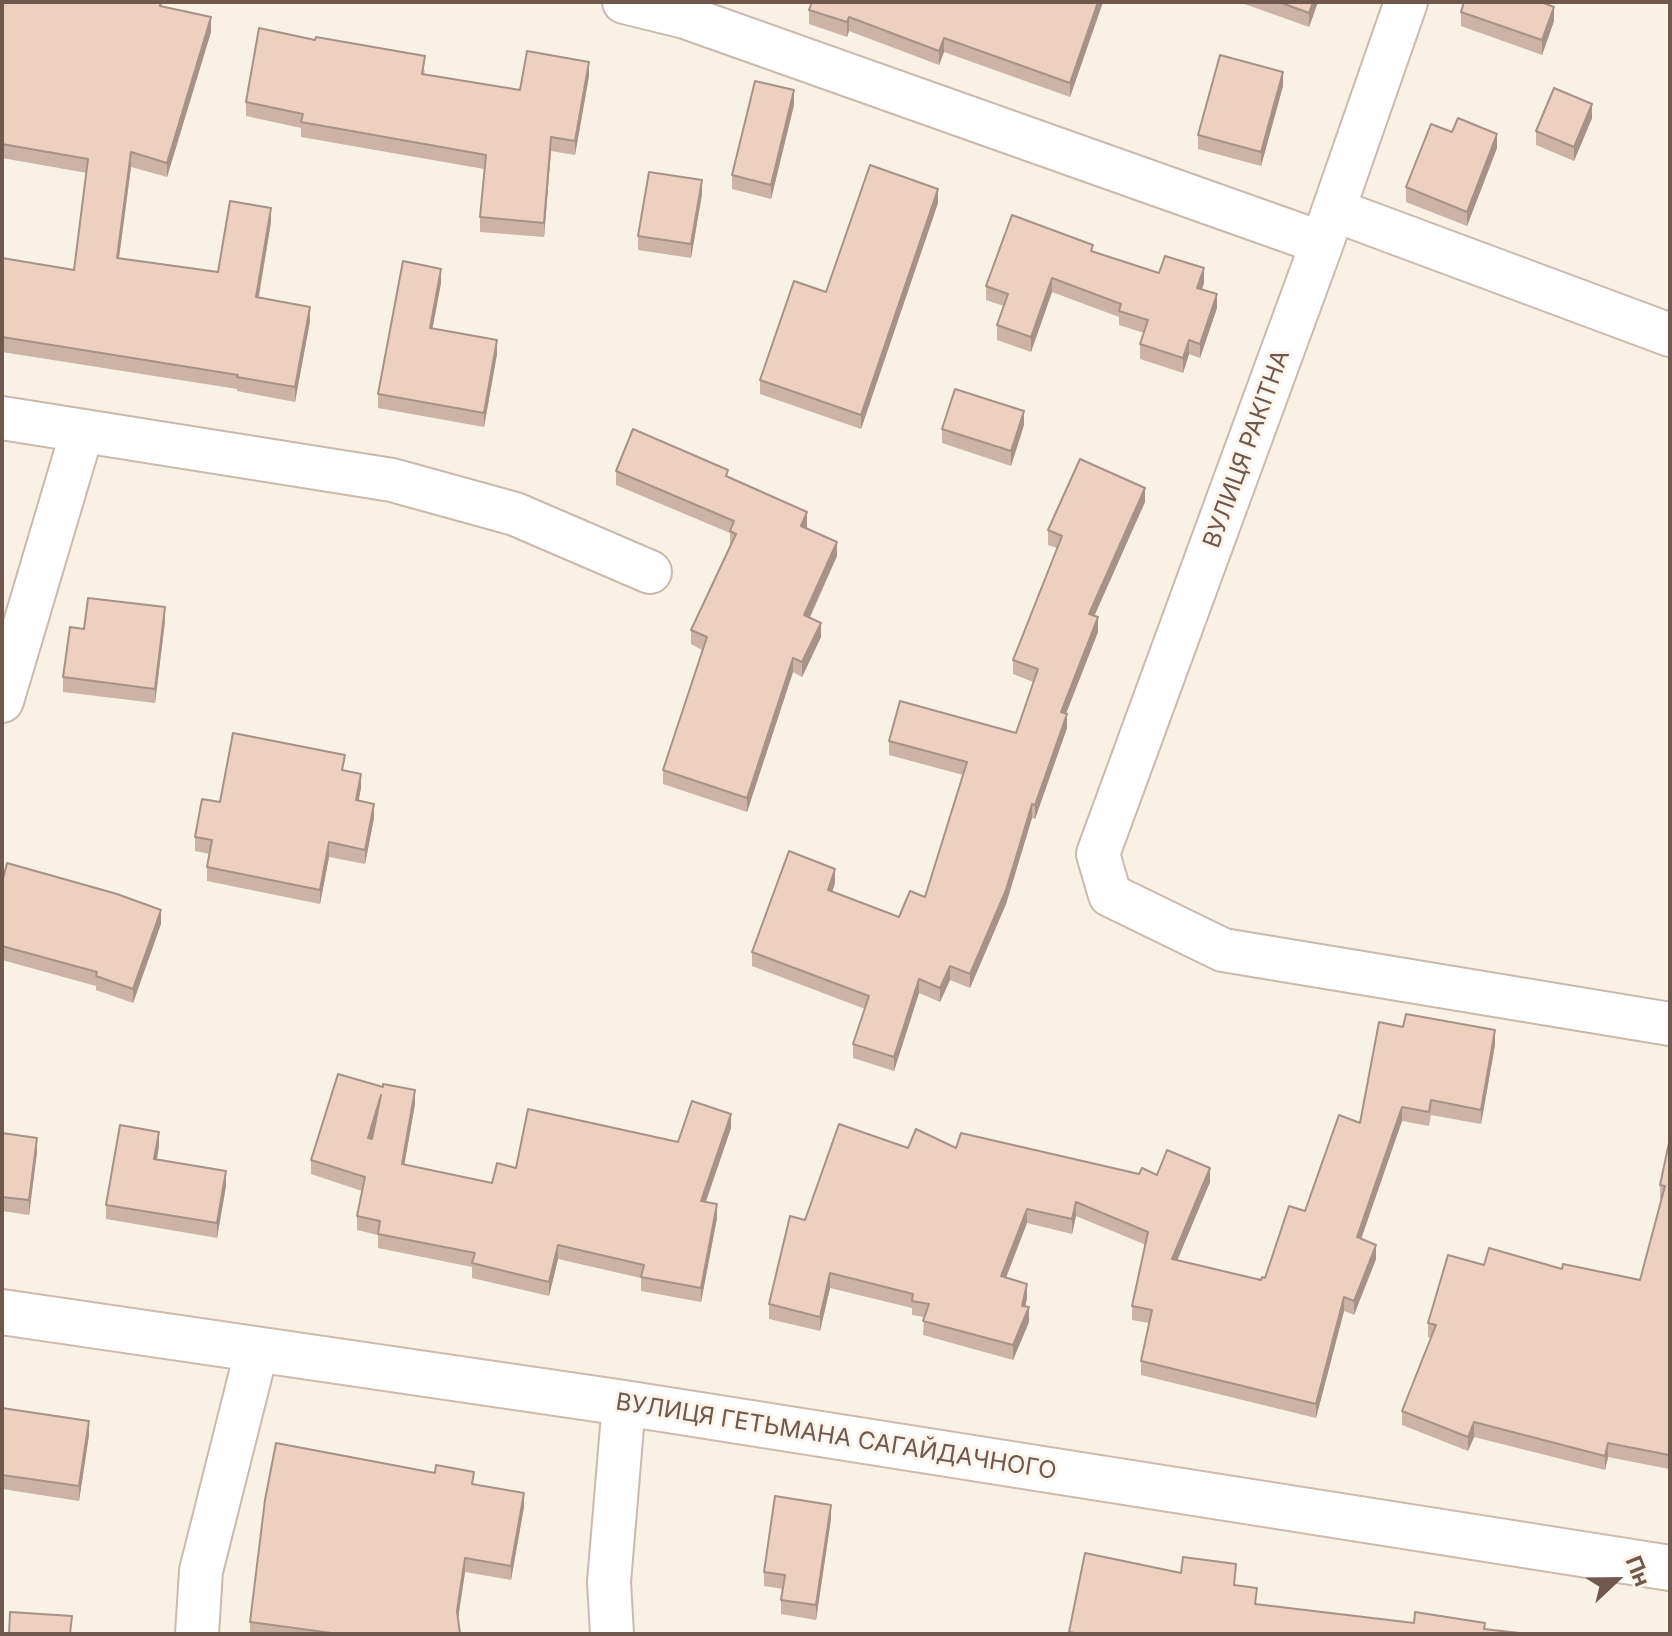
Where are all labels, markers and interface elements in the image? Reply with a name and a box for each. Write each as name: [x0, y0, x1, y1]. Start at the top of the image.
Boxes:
street label: ВУЛИЦЯ РАКІТНА: [1198, 346, 1296, 552]
street label: ВУЛИЦЯ ГЕТЬМАНА САГАЙДАЧНОГО: [614, 1388, 1058, 1486]
north arrow: [1576, 1540, 1656, 1620]
text: Пн: [1621, 1552, 1656, 1590]

